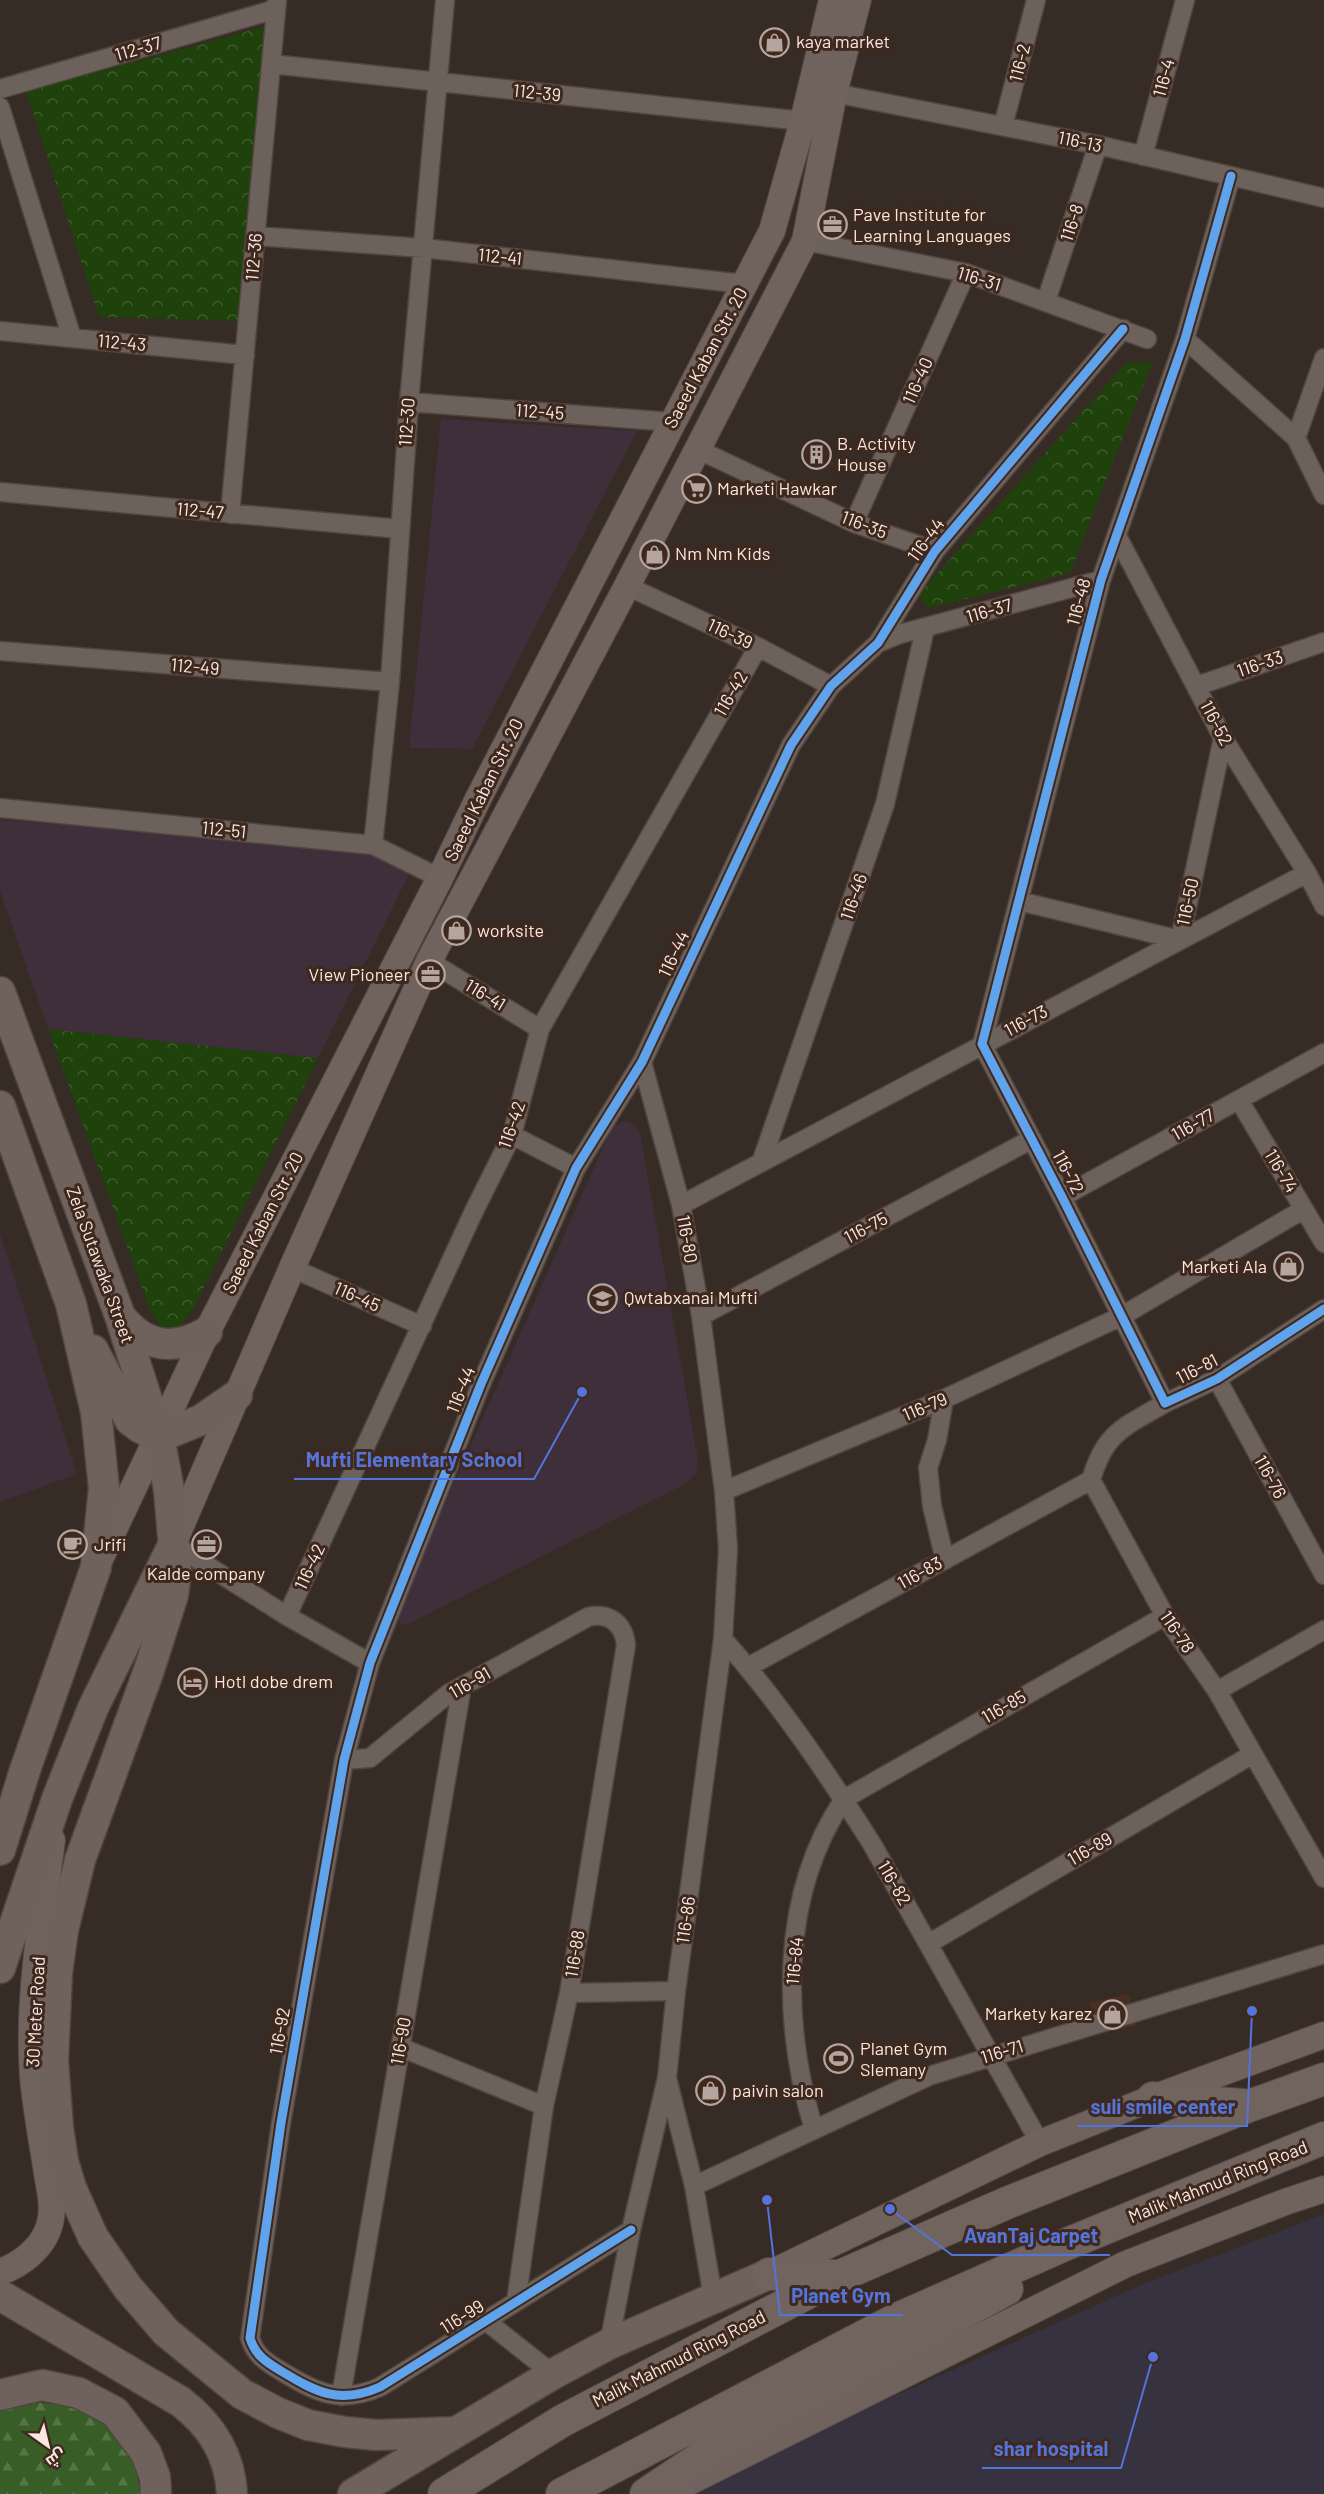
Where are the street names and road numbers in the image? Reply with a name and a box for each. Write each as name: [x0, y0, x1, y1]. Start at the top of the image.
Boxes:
street label: 112-37: [112, 31, 164, 65]
street label: 116-2: [1004, 41, 1034, 84]
street label: 116-4: [1147, 56, 1179, 99]
street label: 112-39: [512, 79, 562, 105]
street label: 116-13: [1056, 126, 1104, 156]
street label: 116-8: [1055, 201, 1087, 244]
street label: 112-36: [240, 232, 266, 282]
street label: 112-41: [477, 243, 523, 269]
street label: 116-31: [955, 261, 1004, 295]
street label: Saeed Kaban Str. 20: [659, 283, 752, 432]
street label: 112-43: [97, 329, 147, 355]
street label: 116-40: [897, 354, 937, 407]
street label: 112-30: [393, 397, 419, 447]
street label: 112-45: [515, 398, 565, 424]
street label: 112-47: [176, 497, 225, 523]
street label: 116-35: [838, 505, 890, 543]
street label: 116-44: [902, 513, 948, 566]
street label: 116-48: [1061, 576, 1095, 628]
street label: 116-37: [963, 593, 1015, 627]
street label: 116-39: [704, 613, 757, 653]
street label: 116-33: [1234, 645, 1286, 681]
street label: 112-49: [170, 653, 220, 679]
street label: 116-42: [708, 667, 752, 720]
street label: 116-52: [1196, 696, 1238, 749]
street label: Saeed Kaban Str. 20: [439, 715, 527, 865]
street label: 112-51: [201, 816, 247, 842]
street label: 116-46: [835, 870, 871, 923]
street label: 116-50: [1171, 876, 1203, 928]
street label: 116-44: [653, 927, 693, 980]
street label: 116-41: [461, 973, 510, 1015]
street label: 116-73: [1000, 1000, 1051, 1041]
street label: 116-42: [493, 1098, 529, 1151]
street label: 116-77: [1167, 1103, 1218, 1145]
street label: 116-74: [1260, 1145, 1303, 1196]
street label: 116-72: [1048, 1146, 1090, 1197]
street label: Saeed Kaban Str. 20: [217, 1148, 307, 1297]
street label: Zela Sutawaka Street: [62, 1183, 139, 1346]
street label: 116-75: [840, 1207, 891, 1248]
street label: 116-80: [673, 1213, 703, 1265]
street label: 116-45: [331, 1276, 384, 1316]
street label: 116-81: [1172, 1348, 1221, 1388]
street label: 116-44: [441, 1363, 479, 1416]
street label: 116-79: [899, 1387, 950, 1425]
street label: 116-76: [1250, 1451, 1292, 1502]
street label: 116-42: [289, 1540, 329, 1593]
street label: 116-83: [893, 1551, 946, 1593]
street label: 116-78: [1156, 1606, 1200, 1657]
street label: 116-91: [445, 1662, 494, 1703]
street label: 116-85: [977, 1685, 1030, 1728]
street label: 116-89: [1063, 1827, 1116, 1870]
street label: 116-82: [873, 1856, 916, 1909]
street label: 116-86: [671, 1895, 699, 1945]
street label: 116-88: [559, 1929, 589, 1979]
street label: 116-84: [781, 1936, 807, 1986]
street label: 30 Meter Road: [21, 1956, 49, 2068]
street label: 116-92: [264, 2005, 294, 2056]
street label: 116-90: [385, 2015, 415, 2067]
street label: 116-71: [978, 2034, 1026, 2068]
street label: Malik Mahmud Ring Road: [1125, 2135, 1311, 2227]
street label: 116-99: [435, 2294, 488, 2338]
street label: Malik Mahmud Ring Road: [588, 2305, 769, 2411]

